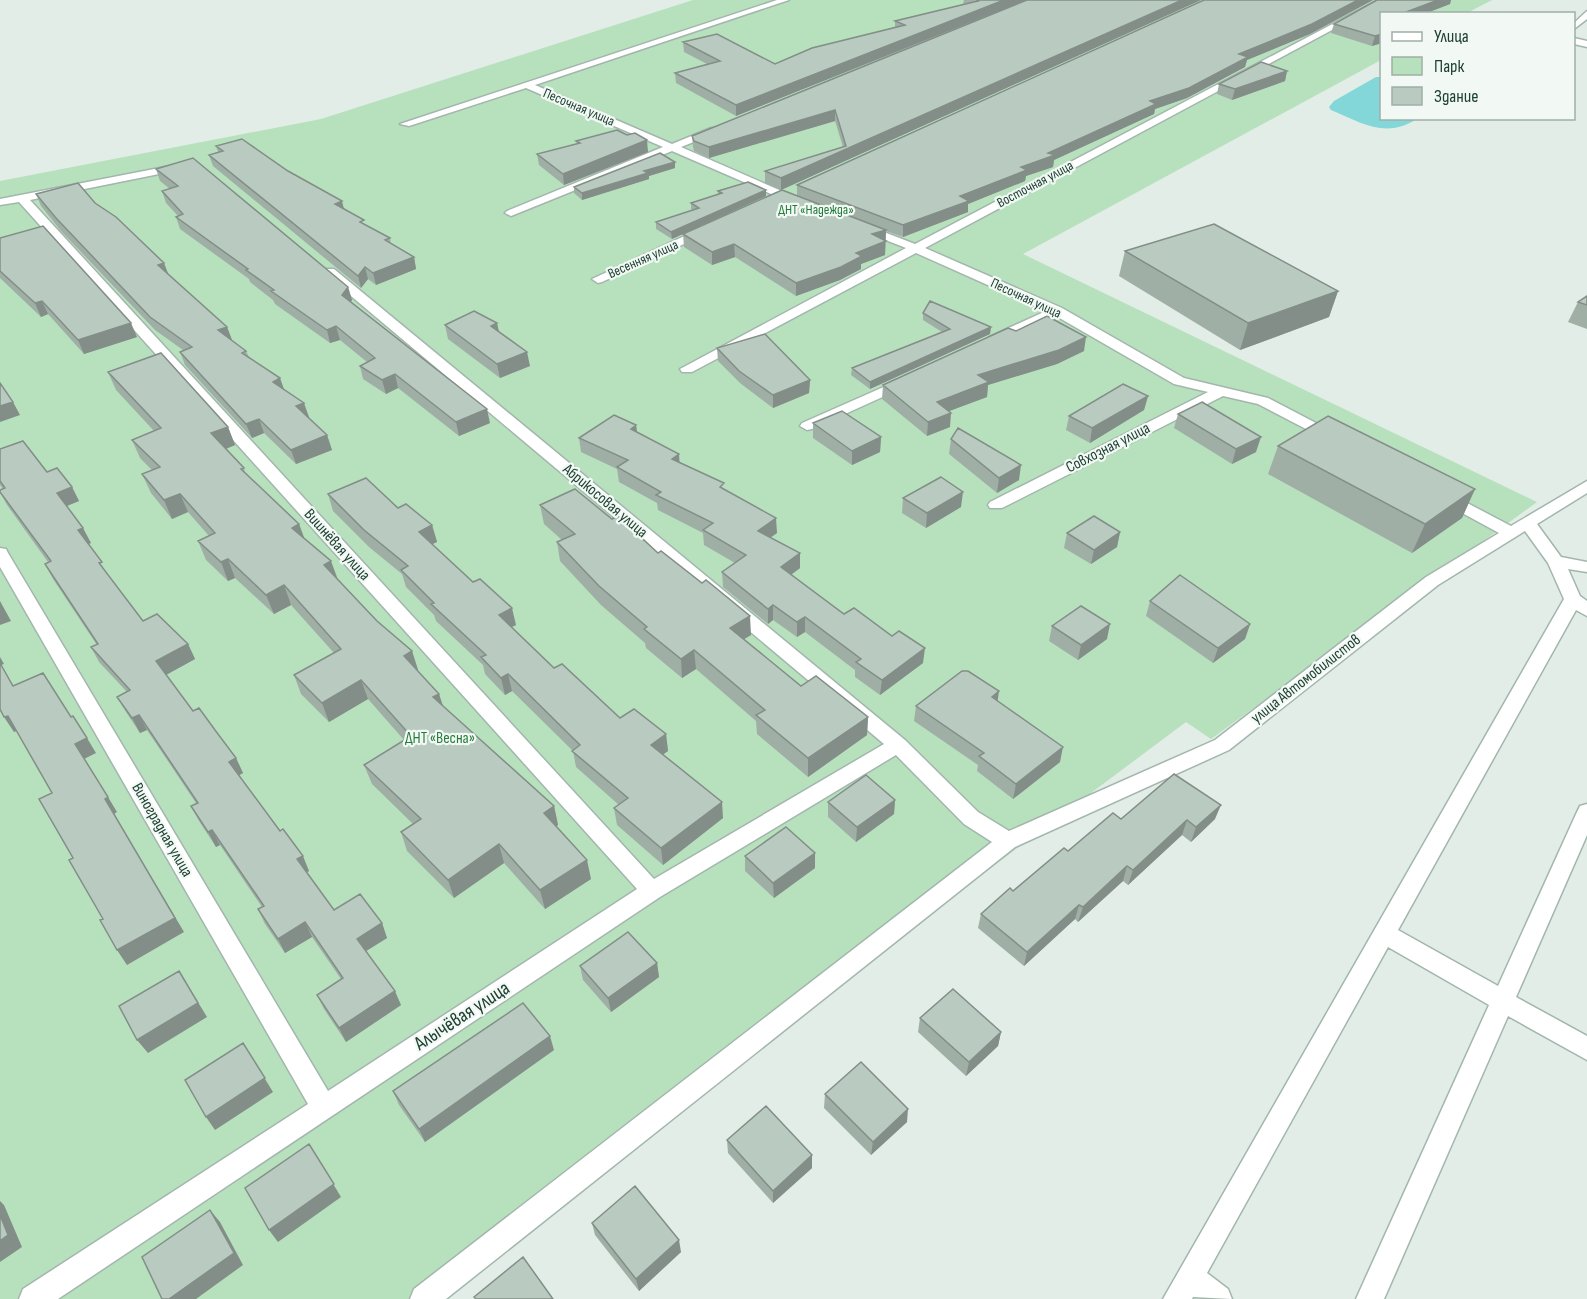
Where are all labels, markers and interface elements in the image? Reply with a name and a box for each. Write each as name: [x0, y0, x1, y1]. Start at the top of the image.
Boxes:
legend: [1380, 12, 1575, 120]
text: Улица: [1434, 26, 1469, 47]
text: Парк: [1434, 56, 1465, 77]
street label: Песочная улица: [541, 84, 617, 130]
text: Здание: [1434, 86, 1479, 107]
street label: Восточная улица: [994, 157, 1076, 211]
park label: ДНТ «Надежда»: [778, 201, 854, 218]
street label: Весенняя улица: [605, 236, 681, 282]
street label: Песочная улица: [988, 274, 1064, 322]
street label: Совхозная улица: [1063, 419, 1153, 477]
street label: Абрикосовая улица: [558, 459, 651, 542]
street label: Вишнёвая улица: [300, 505, 374, 585]
street label: улица Автомобилистов: [1247, 630, 1365, 728]
park label: ДНТ «Весна»: [405, 729, 475, 748]
street label: Виноградная улица: [127, 780, 197, 880]
street label: Алычёвая улица: [409, 976, 514, 1056]

